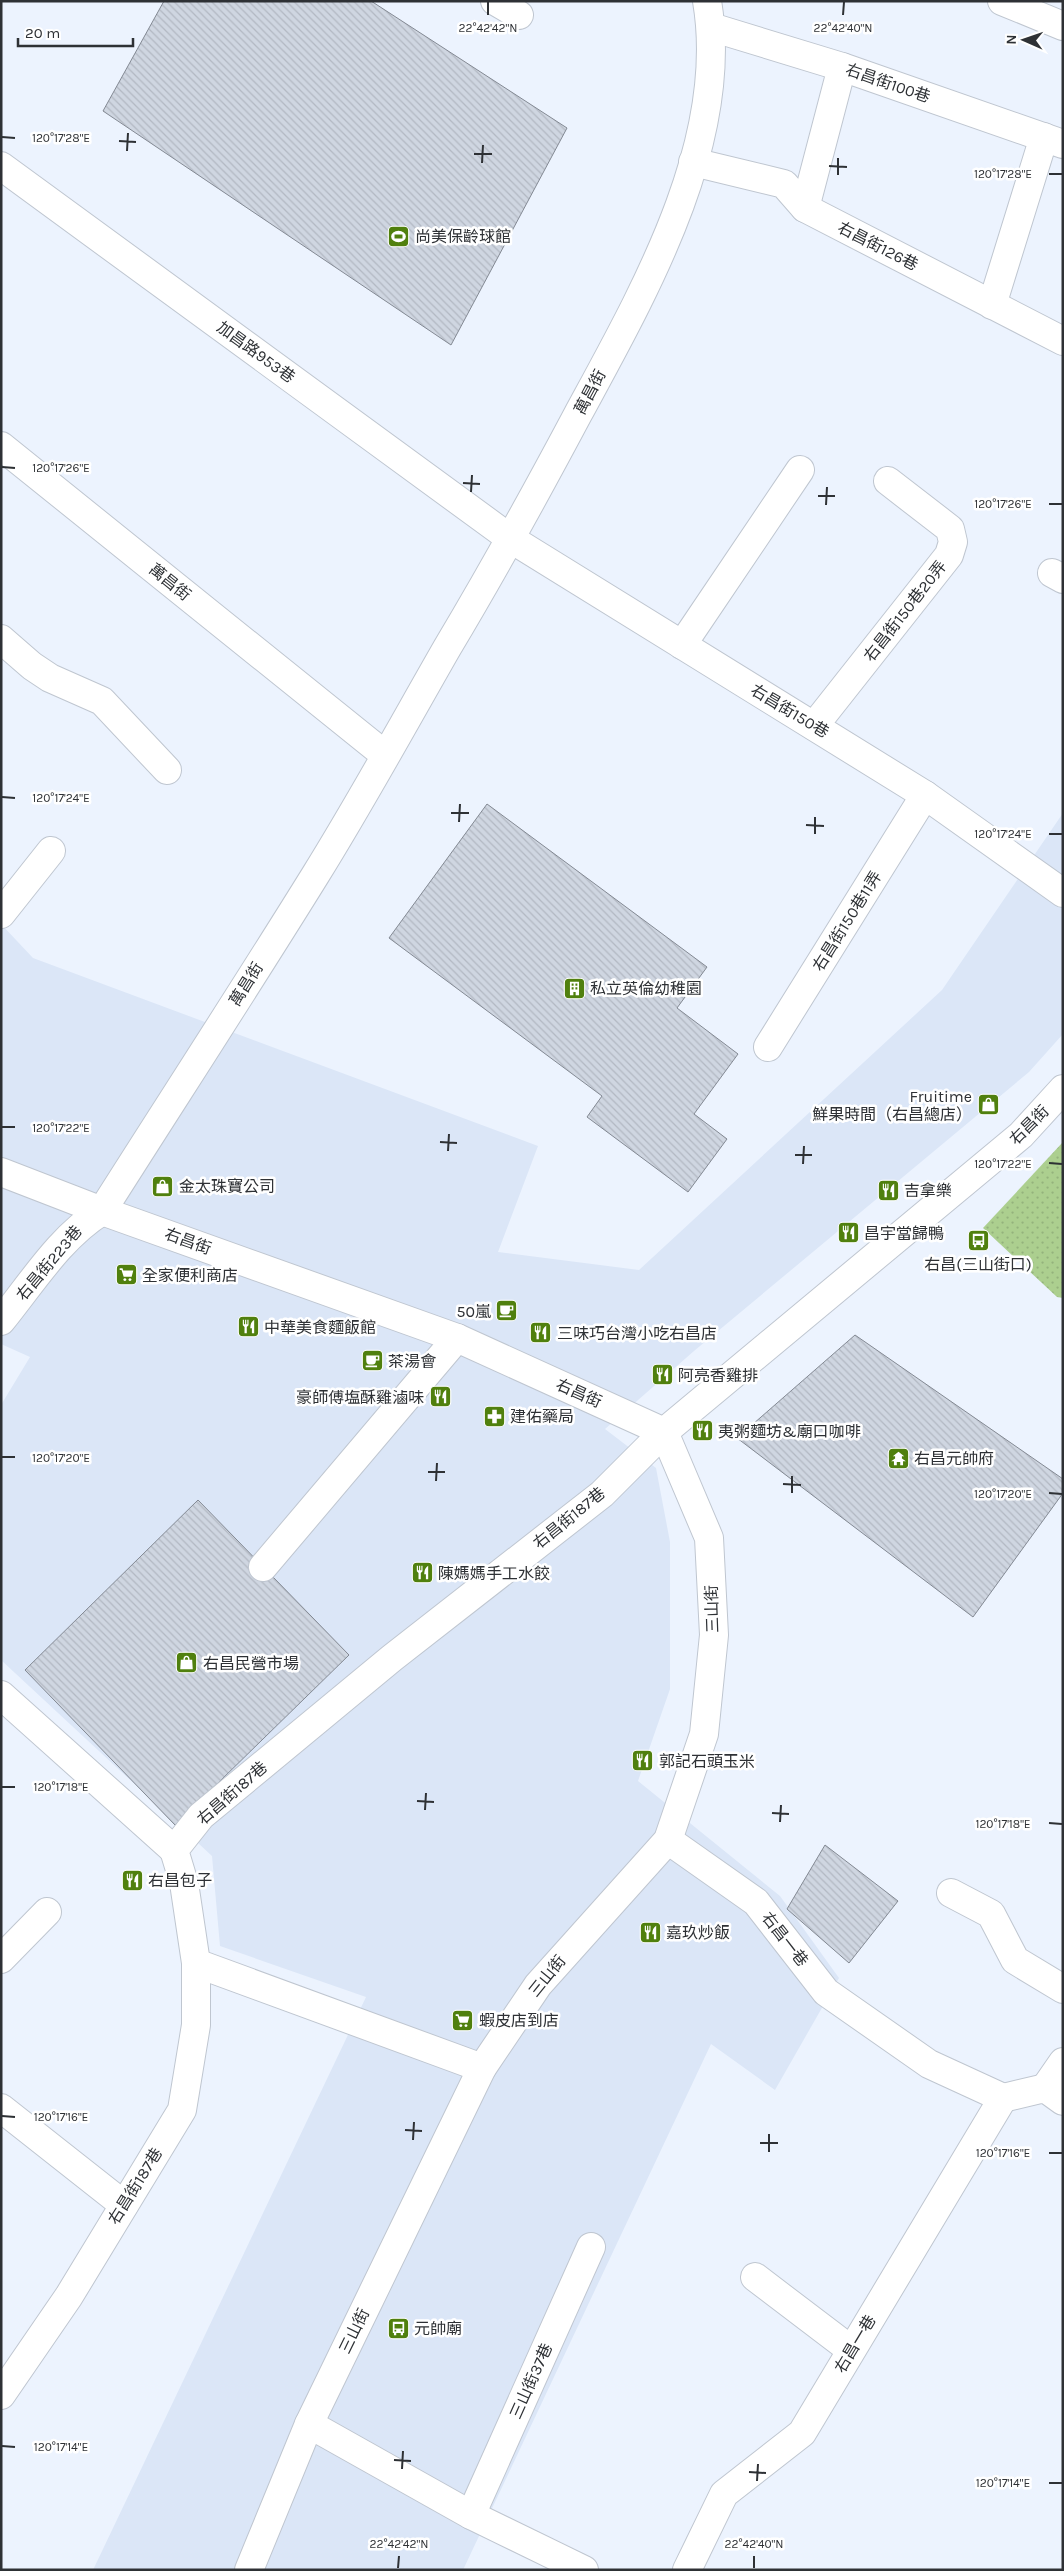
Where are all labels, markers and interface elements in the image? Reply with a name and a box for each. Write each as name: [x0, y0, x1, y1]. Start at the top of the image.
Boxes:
scale bar: [18, 15, 132, 47]
north arrow: [999, 15, 1049, 65]
text: 22°42'42"N: [459, 21, 517, 35]
text: 22°42'40"N: [814, 21, 872, 35]
text: 20 m: [25, 24, 60, 42]
text: N: [1003, 34, 1020, 45]
street label: 右昌街100巷: [843, 60, 933, 106]
text: 120°17'28"E: [32, 131, 90, 145]
text: 120°17'28"E: [974, 167, 1032, 181]
street label: 右昌街126巷: [835, 218, 921, 274]
sports icon: 尚美保齡球館: [387, 224, 411, 248]
place label: 尚美保齡球館: [415, 227, 511, 246]
street label: 加昌路953巷: [213, 317, 299, 387]
street label: 萬昌街: [570, 366, 610, 418]
text: 120°17'26"E: [32, 461, 90, 475]
text: 120°17'26"E: [974, 497, 1032, 511]
street label: 右昌街150巷20弄: [860, 557, 950, 665]
street label: 萬昌街: [145, 560, 195, 604]
street label: 右昌街150巷: [747, 680, 833, 742]
text: 120°17'24"E: [32, 791, 90, 805]
text: 120°17'24"E: [974, 827, 1032, 841]
street label: 右昌街150巷11弄: [809, 867, 885, 975]
street label: 萬昌街: [225, 959, 267, 1009]
building icon: 私立英倫幼稚園: [562, 976, 586, 1000]
place label: 私立英倫幼稚園: [590, 979, 702, 998]
place label: Fruitime 鮮果時間（右昌總店）: [812, 1087, 972, 1124]
shop icon: Fruitime 鮮果時間（右昌總店）: [976, 1093, 1000, 1117]
street label: 右昌街: [1005, 1101, 1053, 1149]
text: 120°17'22"E: [32, 1121, 90, 1135]
text: 120°17'22"E: [974, 1157, 1032, 1171]
shop icon: 金太珠寶公司: [151, 1174, 175, 1198]
place label: 金太珠寶公司: [179, 1177, 275, 1196]
restaurant icon: 吉拿樂: [876, 1178, 900, 1202]
place label: 吉拿樂: [904, 1181, 952, 1200]
restaurant icon: 昌宇當歸鴨: [836, 1221, 860, 1245]
street label: 右昌街223巷: [12, 1222, 86, 1304]
street label: 右昌街: [162, 1224, 214, 1258]
place label: 昌宇當歸鴨: [864, 1224, 944, 1243]
bus stop icon: 右昌(三山街口): [966, 1228, 990, 1252]
place label: 右昌(三山街口): [924, 1255, 1032, 1274]
supermarket icon: 全家便利商店: [114, 1263, 138, 1287]
place label: 全家便利商店: [142, 1266, 238, 1285]
cafe icon: 50嵐: [495, 1299, 519, 1323]
place label: 50嵐: [456, 1302, 491, 1321]
restaurant icon: 中華美食麵飯館: [236, 1315, 260, 1339]
place label: 中華美食麵飯館: [264, 1318, 376, 1337]
restaurant icon: 三味巧台灣小吃右昌店: [529, 1321, 553, 1345]
place label: 三味巧台灣小吃右昌店: [557, 1324, 717, 1343]
cafe icon: 茶湯會: [360, 1349, 384, 1373]
place label: 茶湯會: [388, 1352, 436, 1371]
restaurant icon: 阿亮香雞排: [650, 1363, 674, 1387]
place label: 阿亮香雞排: [678, 1366, 758, 1385]
street label: 右昌街: [553, 1375, 605, 1411]
restaurant icon: 豪師傅塩酥雞滷味: [428, 1385, 452, 1409]
place label: 豪師傅塩酥雞滷味: [296, 1388, 424, 1407]
pharmacy icon: 建佑藥局: [482, 1404, 506, 1428]
place label: 建佑藥局: [510, 1407, 574, 1426]
restaurant icon: 夷粥麵坊&廟口咖啡: [690, 1419, 714, 1443]
place label: 夷粥麵坊&廟口咖啡: [718, 1422, 861, 1441]
temple icon: 右昌元帥府: [886, 1446, 910, 1470]
place label: 右昌元帥府: [914, 1449, 994, 1468]
text: 120°17'20"E: [32, 1451, 90, 1465]
street label: 右昌街187巷: [529, 1483, 609, 1553]
text: 120°17'20"E: [974, 1487, 1032, 1501]
restaurant icon: 陳媽媽手工水餃: [410, 1561, 434, 1585]
place label: 陳媽媽手工水餃: [438, 1564, 550, 1583]
street label: 三山街: [702, 1585, 722, 1633]
shop icon: 右昌民營市場: [175, 1651, 199, 1675]
place label: 右昌民營市場: [203, 1654, 299, 1673]
restaurant icon: 郭記石頭玉米: [631, 1749, 655, 1773]
place label: 郭記石頭玉米: [659, 1752, 755, 1771]
street label: 右昌街187巷: [193, 1757, 271, 1829]
text: 120°17'18"E: [33, 1780, 89, 1794]
text: 120°17'18"E: [975, 1817, 1031, 1831]
restaurant icon: 右昌包子: [120, 1868, 144, 1892]
place label: 右昌包子: [148, 1871, 212, 1890]
street label: 右昌一巷: [758, 1908, 812, 1970]
restaurant icon: 嘉玖炒飯: [638, 1920, 662, 1944]
place label: 嘉玖炒飯: [666, 1923, 730, 1942]
street label: 三山街: [525, 1951, 569, 2001]
supermarket icon: 蝦皮店到店: [451, 2008, 475, 2032]
place label: 蝦皮店到店: [479, 2011, 559, 2030]
text: 120°17'16"E: [34, 2110, 88, 2124]
street label: 右昌街187巷: [104, 2144, 166, 2228]
text: 120°17'16"E: [976, 2146, 1030, 2160]
street label: 三山街: [335, 2305, 373, 2357]
street label: 右昌一巷: [830, 2312, 880, 2376]
bus stop icon: 元帥廟: [386, 2316, 410, 2340]
place label: 元帥廟: [414, 2319, 462, 2338]
street label: 三山街37巷: [506, 2340, 556, 2422]
text: 120°17'14"E: [34, 2440, 88, 2454]
text: 120°17'14"E: [976, 2476, 1030, 2490]
text: 22°42'42"N: [370, 2537, 428, 2551]
text: 22°42'40"N: [725, 2537, 783, 2551]

